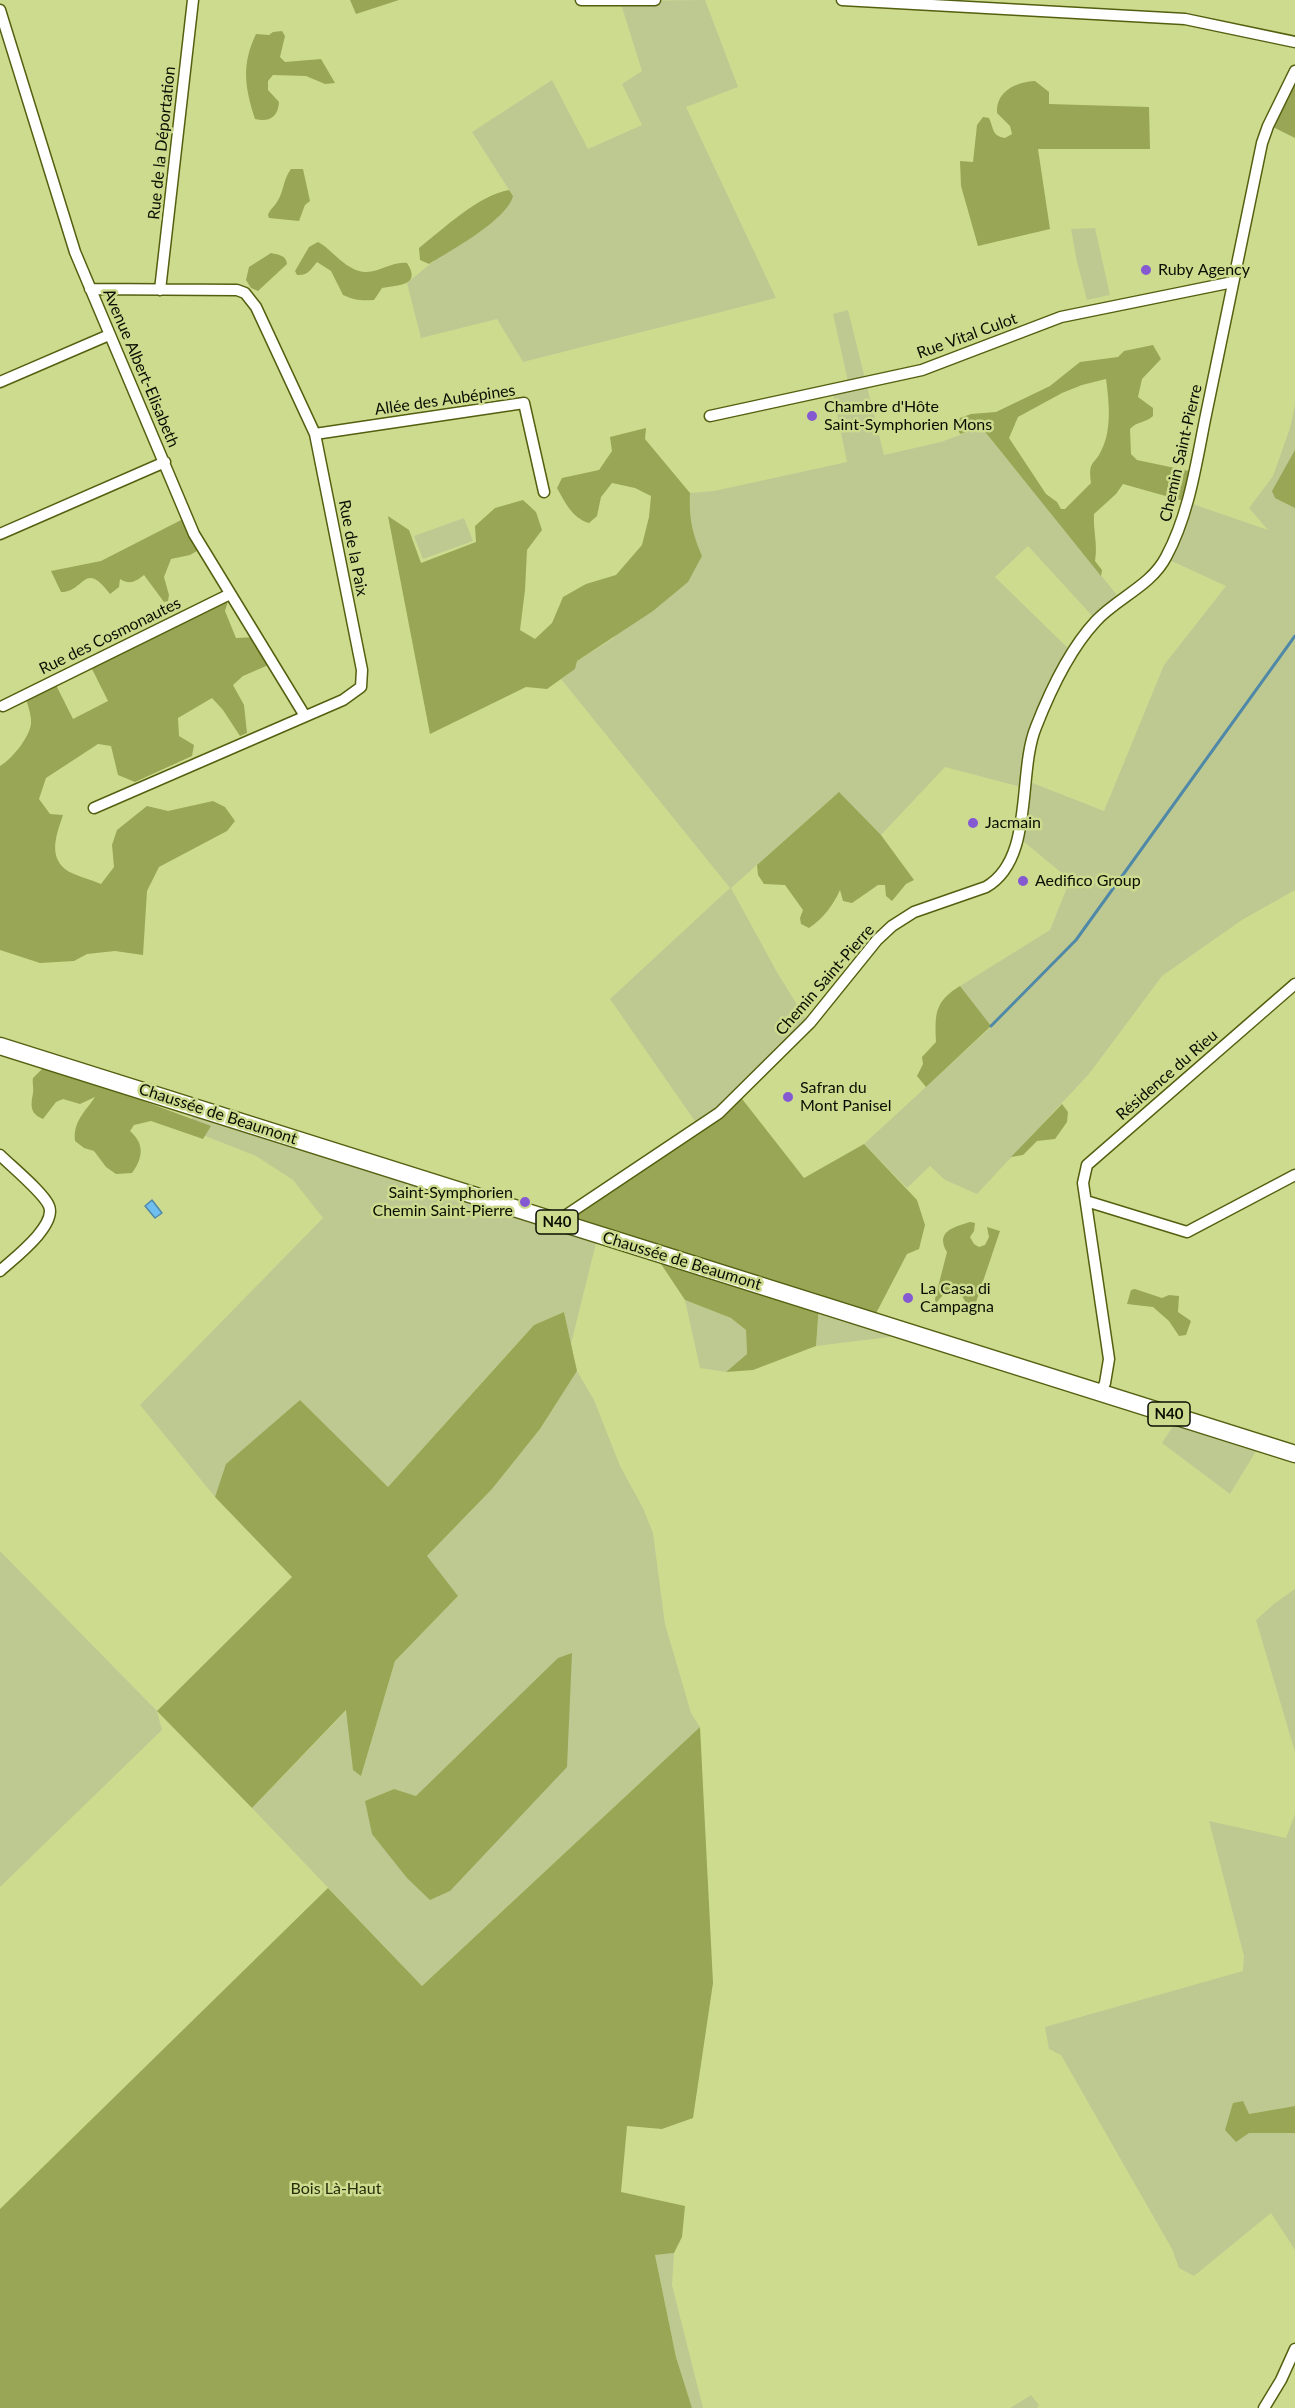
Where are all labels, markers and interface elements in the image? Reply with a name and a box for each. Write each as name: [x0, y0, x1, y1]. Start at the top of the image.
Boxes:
street label: Rue de la Déportation: [144, 65, 180, 221]
place label: Ruby Agency: [1158, 260, 1250, 280]
marker: Ruby Agency: [1139, 263, 1153, 277]
street label: Avenue Albert-Elisabeth: [99, 286, 183, 450]
street label: Rue Vital Culot: [914, 309, 1020, 363]
street label: Allée des Aubépines: [373, 381, 517, 419]
street label: Chemin Saint-Pierre: [1156, 382, 1206, 524]
place label: Chambre d'Hôte Saint-Symphorien Mons: [824, 397, 992, 435]
marker: Chambre d'Hôte Saint-Symphorien Mons: [805, 409, 819, 423]
street label: Rue de la Paix: [334, 498, 372, 598]
street label: Rue des Cosmonautes: [36, 593, 184, 679]
place label: Jacmain: [985, 813, 1041, 833]
marker: Jacmain: [966, 816, 980, 830]
place label: Aedifico Group: [1035, 871, 1141, 891]
marker: Aedifico Group: [1016, 874, 1030, 888]
street label: Chemin Saint-Pierre: [772, 921, 878, 1039]
street label: Résidence du Rieu: [1112, 1026, 1222, 1124]
place label: Safran du Mont Panisel: [800, 1078, 892, 1116]
street label: Chaussée de Beaumont: [136, 1079, 300, 1149]
marker: Safran du Mont Panisel: [781, 1090, 795, 1104]
place label: Saint-Symphorien Chemin Saint-Pierre: [372, 1183, 513, 1221]
marker: Saint-Symphorien Chemin Saint-Pierre: [518, 1195, 532, 1209]
road number: N40: [536, 1210, 578, 1234]
street label: Chaussée de Beaumont: [600, 1228, 764, 1294]
place label: La Casa di Campagna: [920, 1279, 994, 1317]
marker: La Casa di Campagna: [901, 1291, 915, 1305]
road number: N40: [1148, 1402, 1190, 1426]
park label: Bois Là-Haut: [291, 2179, 381, 2199]

